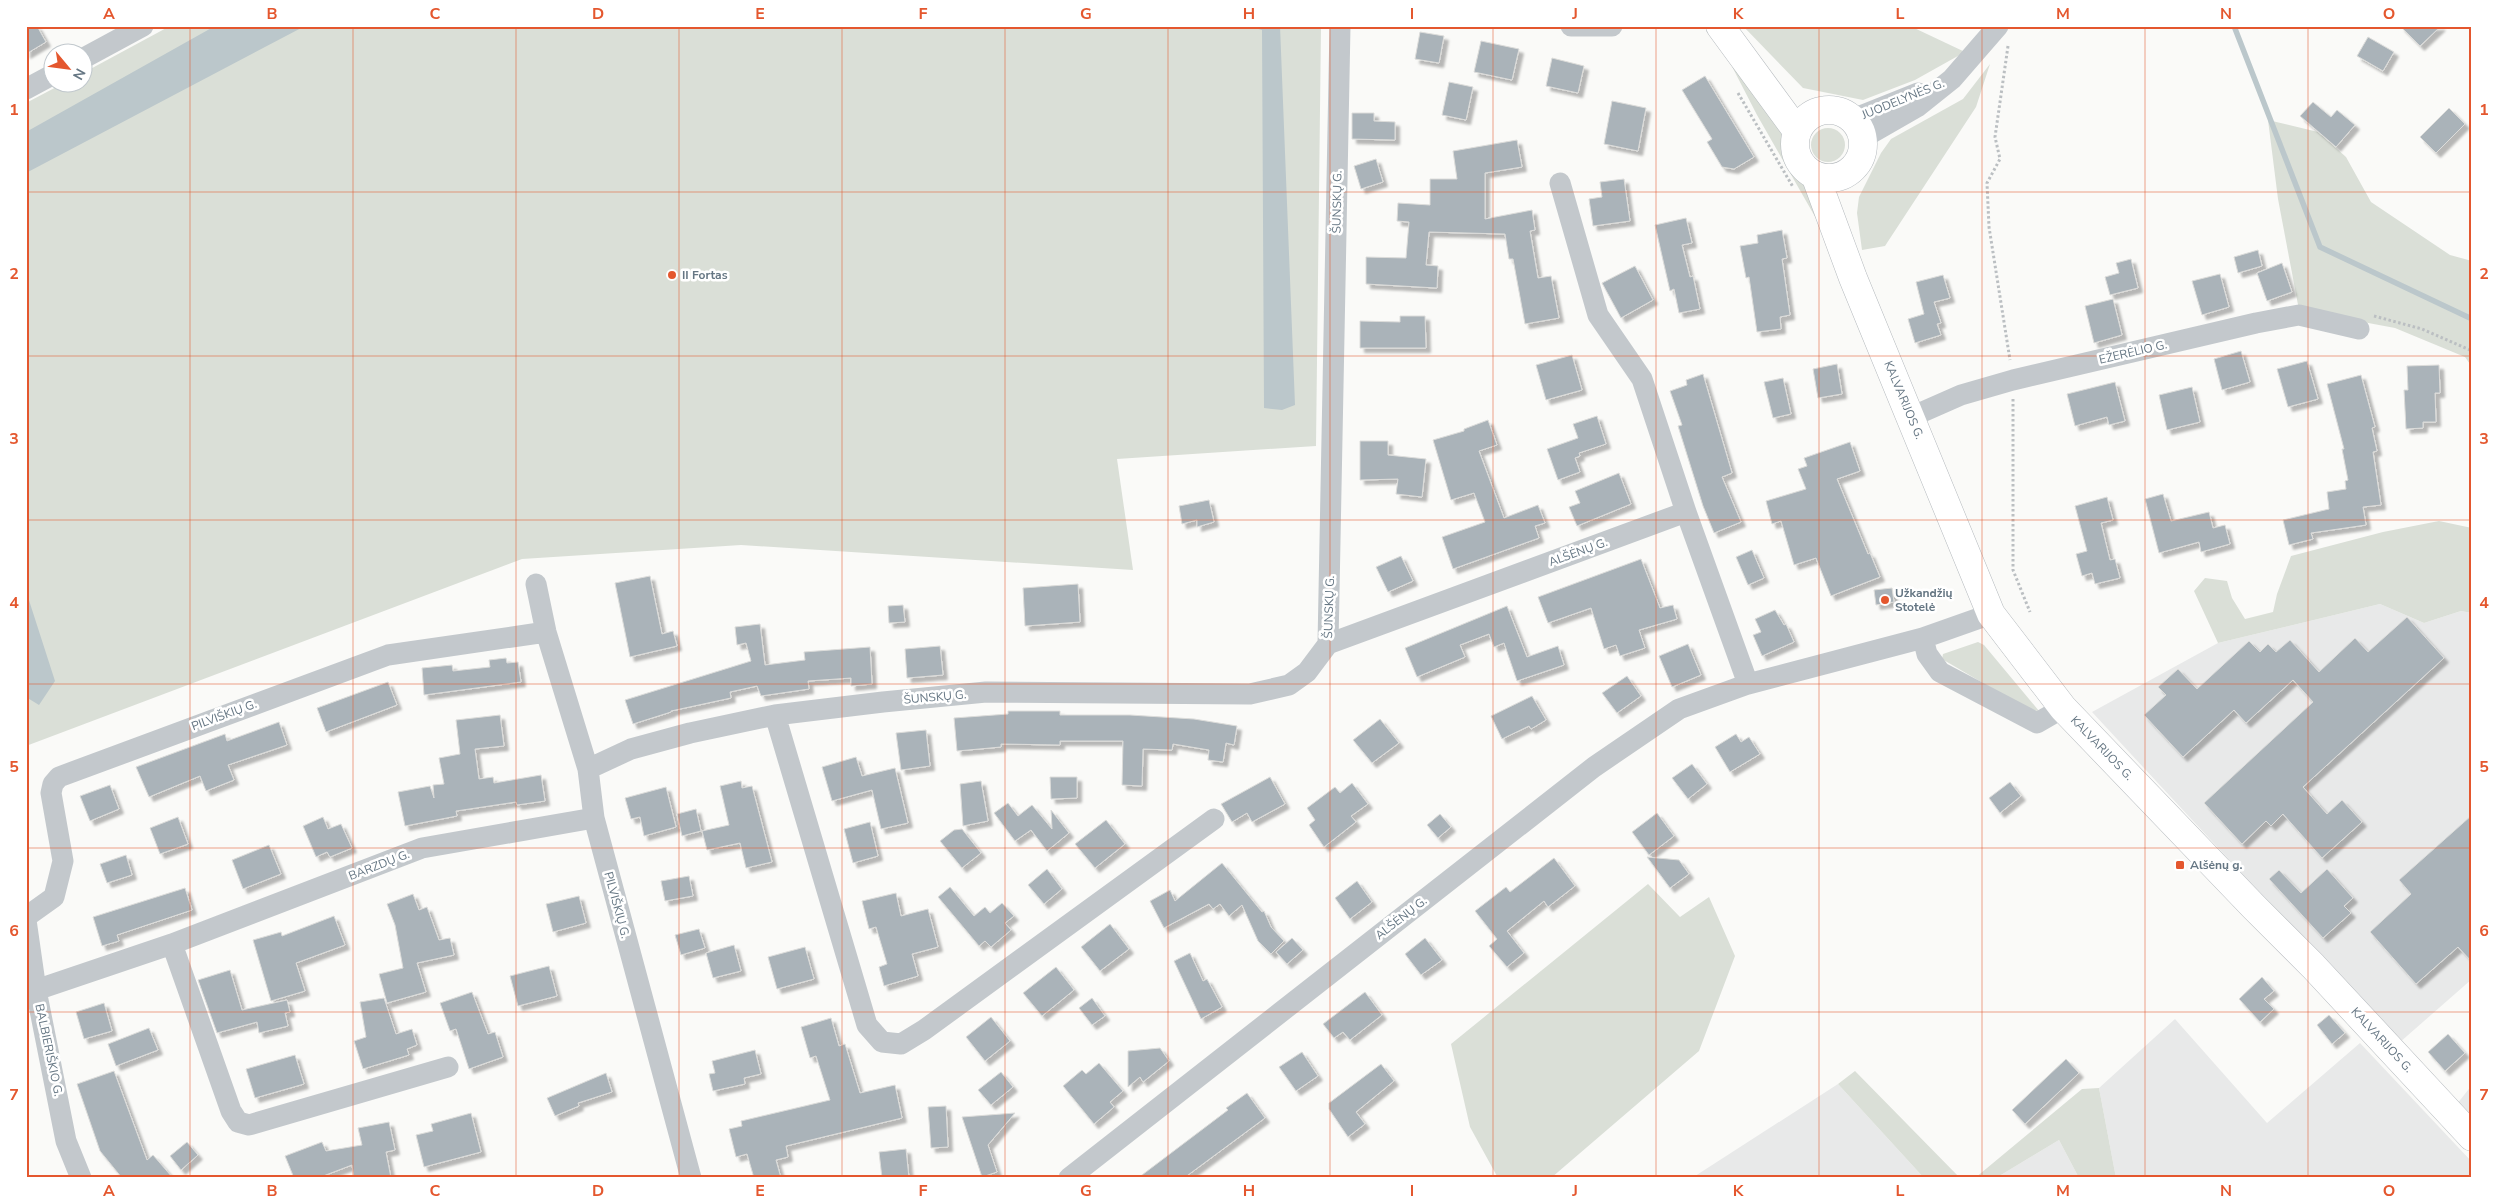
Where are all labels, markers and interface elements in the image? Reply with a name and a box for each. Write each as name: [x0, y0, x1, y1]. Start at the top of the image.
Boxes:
text: A: [103, 3, 115, 25]
text: B: [266, 3, 278, 25]
text: C: [430, 3, 441, 25]
text: D: [592, 3, 604, 25]
text: E: [755, 3, 765, 25]
text: F: [919, 3, 928, 25]
text: G: [1080, 3, 1092, 25]
text: H: [1243, 3, 1255, 25]
text: I: [1410, 3, 1414, 25]
text: J: [1571, 3, 1578, 25]
text: K: [1733, 3, 1745, 25]
text: L: [1896, 3, 1905, 25]
text: M: [2056, 3, 2070, 25]
text: N: [2220, 3, 2232, 25]
text: O: [2383, 3, 2395, 25]
north arrow: [42, 42, 92, 92]
text: N: [68, 65, 90, 83]
street label: JUODELYNĖS G.: [1858, 75, 1947, 123]
text: 1: [9, 99, 19, 121]
text: 1: [2479, 99, 2489, 121]
street label: ŠUNSKŲ G.: [1328, 170, 1346, 234]
text: 2: [9, 263, 19, 285]
text: 2: [2479, 263, 2489, 285]
place label: II Fortas: [682, 267, 728, 283]
marker: II Fortas: [666, 269, 678, 281]
street label: EŽERĖLIO G.: [2097, 336, 2169, 368]
street label: KALVARIJOS G.: [1880, 358, 1928, 442]
text: 3: [9, 428, 19, 450]
text: 3: [2479, 428, 2489, 450]
street label: ALŠĖNŲ G.: [1546, 534, 1610, 570]
street label: ŠUNSKŲ G.: [1320, 575, 1338, 639]
place label: Užkandžių Stotelė: [1895, 585, 1952, 615]
text: 4: [9, 592, 19, 614]
text: 4: [2479, 592, 2489, 614]
marker: Užkandžių Stotelė: [1879, 594, 1891, 606]
street label: ŠUNSKŲ G.: [903, 686, 967, 708]
street label: PILVIŠKIŲ G.: [189, 696, 259, 734]
street label: KALVARIJOS G.: [2067, 712, 2137, 784]
text: 5: [9, 756, 19, 778]
text: 5: [2479, 756, 2489, 778]
street label: BARZDŲ G.: [346, 846, 412, 884]
place label: Alšėnų g.: [2190, 857, 2243, 873]
marker: Alšėnų g.: [2174, 859, 2186, 871]
street label: PILVIŠKIŲ G.: [600, 870, 634, 940]
street label: ALŠĖNŲ G.: [1372, 893, 1430, 943]
text: 6: [9, 920, 19, 942]
text: 6: [2479, 920, 2489, 942]
street label: BALBIERIŠKIO G.: [31, 1002, 67, 1098]
street label: KALVARIJOS G.: [2348, 1004, 2416, 1076]
text: 7: [9, 1084, 19, 1106]
text: 7: [2479, 1084, 2489, 1106]
text: A: [103, 1180, 115, 1202]
text: B: [266, 1180, 278, 1202]
text: C: [430, 1180, 441, 1202]
text: D: [592, 1180, 604, 1202]
text: E: [755, 1180, 765, 1202]
text: F: [919, 1180, 928, 1202]
text: G: [1080, 1180, 1092, 1202]
text: H: [1243, 1180, 1255, 1202]
text: I: [1410, 1180, 1414, 1202]
text: J: [1571, 1180, 1578, 1202]
text: K: [1733, 1180, 1745, 1202]
text: L: [1896, 1180, 1905, 1202]
text: M: [2056, 1180, 2070, 1202]
text: N: [2220, 1180, 2232, 1202]
text: O: [2383, 1180, 2395, 1202]

